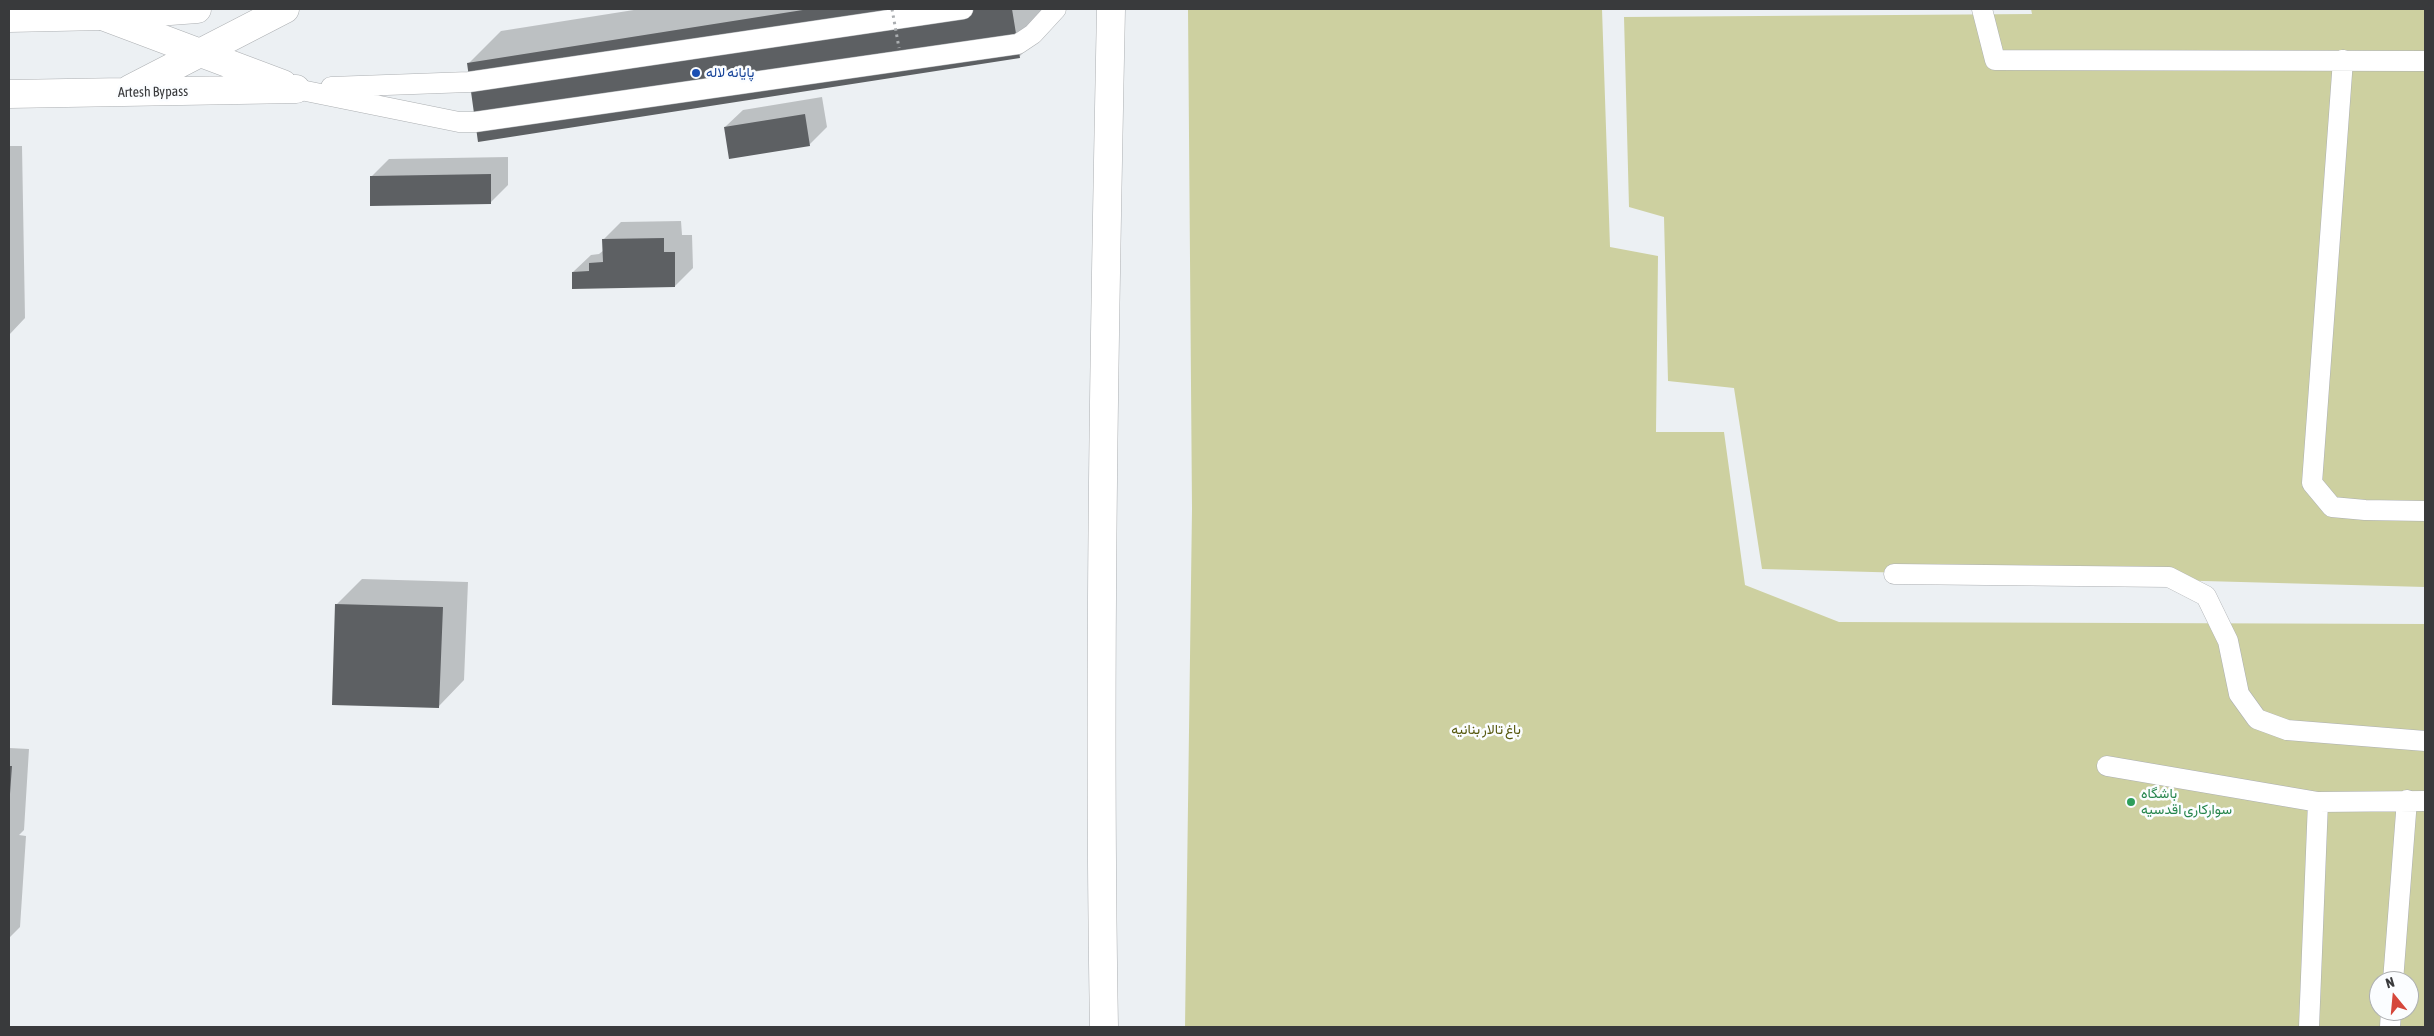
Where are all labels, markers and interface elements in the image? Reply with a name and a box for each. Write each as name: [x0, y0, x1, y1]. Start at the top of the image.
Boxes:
place label: پایانه لاله: [706, 65, 754, 81]
marker: پایانه لاله: [690, 67, 702, 79]
street label: Artesh Bypass: [118, 83, 188, 101]
park label: باغ تالار بنانیه: [1451, 722, 1521, 738]
place label: باشگاه سوارکاری اقدسیه: [2141, 786, 2232, 819]
marker: باشگاه سوارکاری اقدسیه: [2125, 796, 2137, 808]
north arrow: [2369, 971, 2419, 1021]
text: N: [2384, 974, 2396, 991]

